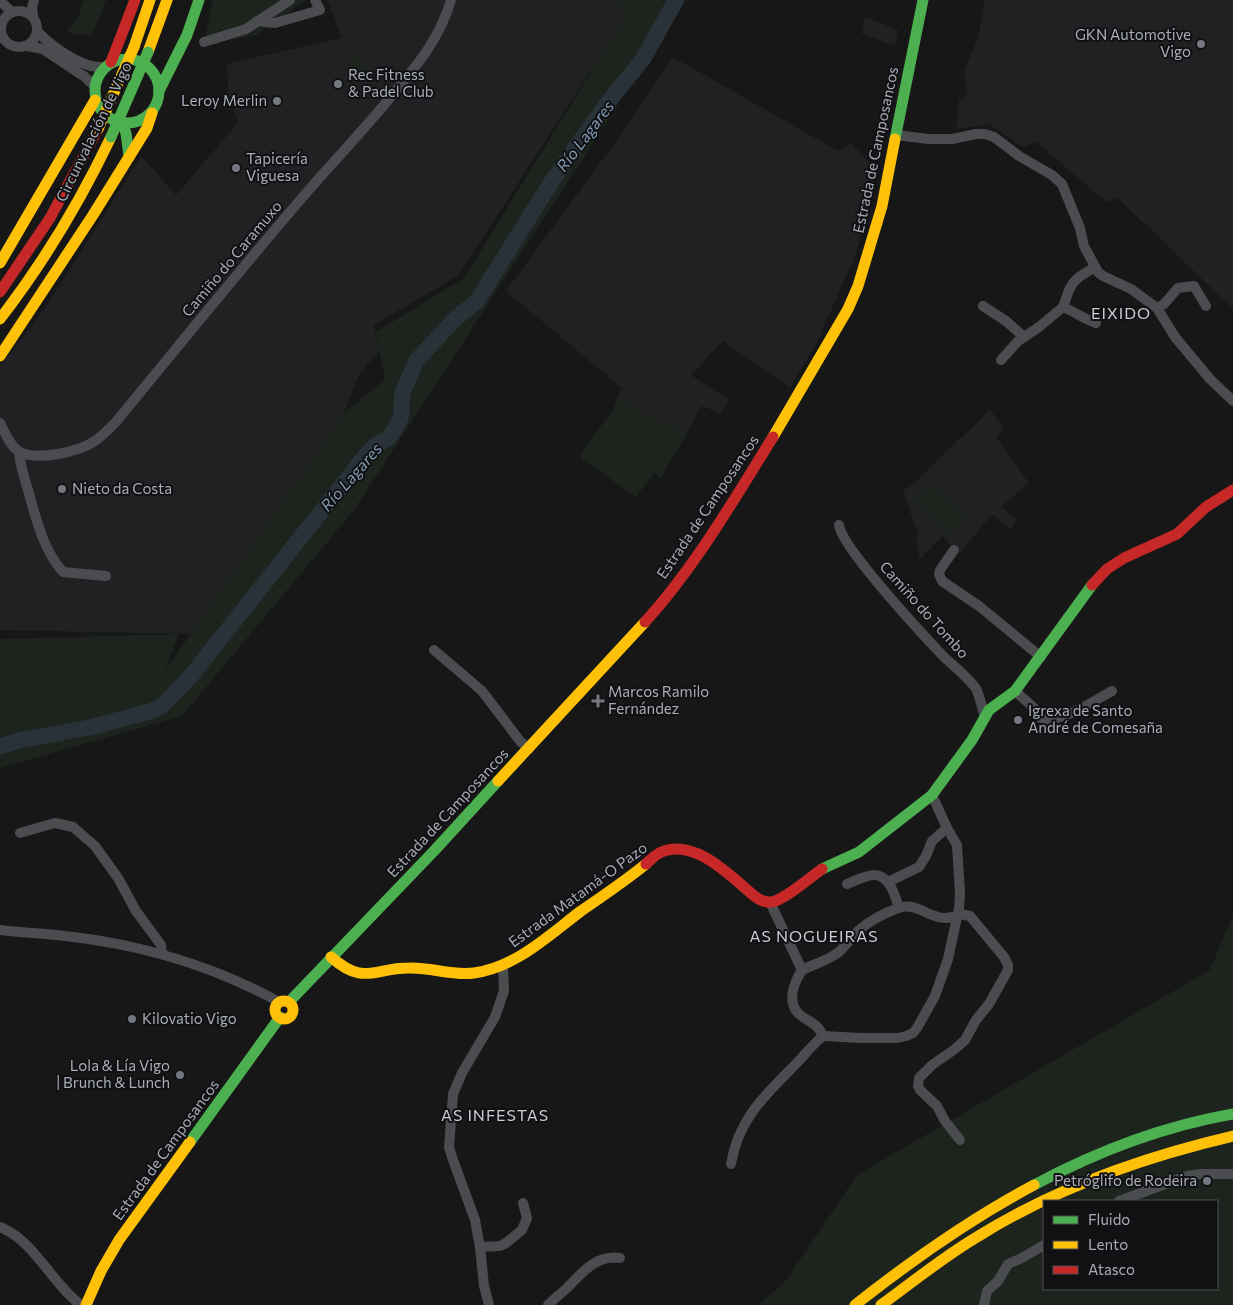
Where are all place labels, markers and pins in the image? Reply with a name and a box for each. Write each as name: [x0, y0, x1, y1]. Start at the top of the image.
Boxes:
place label: GKN Automotive Vigo: [1075, 25, 1191, 60]
marker: GKN Automotive Vigo: [1195, 38, 1207, 50]
place label: Rec Fitness & Padel Club: [348, 65, 434, 100]
marker: Rec Fitness & Padel Club: [332, 78, 344, 90]
place label: Leroy Merlin: [181, 91, 267, 109]
marker: Leroy Merlin: [271, 95, 283, 107]
place label: Tapicería Viguesa: [246, 149, 308, 184]
marker: Tapicería Viguesa: [230, 162, 242, 174]
place label: Nieto da Costa: [72, 479, 172, 497]
marker: Nieto da Costa: [56, 483, 68, 495]
place label: Marcos Ramilo Fernández: [608, 682, 709, 717]
marker: Marcos Ramilo Fernández: [592, 695, 604, 707]
place label: Igrexa de Santo André de Comesaña: [1028, 701, 1163, 736]
marker: Igrexa de Santo André de Comesaña: [1012, 714, 1024, 726]
place label: Kilovatio Vigo: [142, 1009, 237, 1027]
marker: Kilovatio Vigo: [126, 1013, 138, 1025]
place label: Lola & Lía Vigo | Brunch & Lunch: [56, 1056, 170, 1091]
marker: Lola & Lía Vigo | Brunch & Lunch: [174, 1069, 186, 1081]
place label: Petróglifo de Rodeira: [1054, 1171, 1197, 1189]
marker: Petróglifo de Rodeira: [1201, 1175, 1213, 1187]

